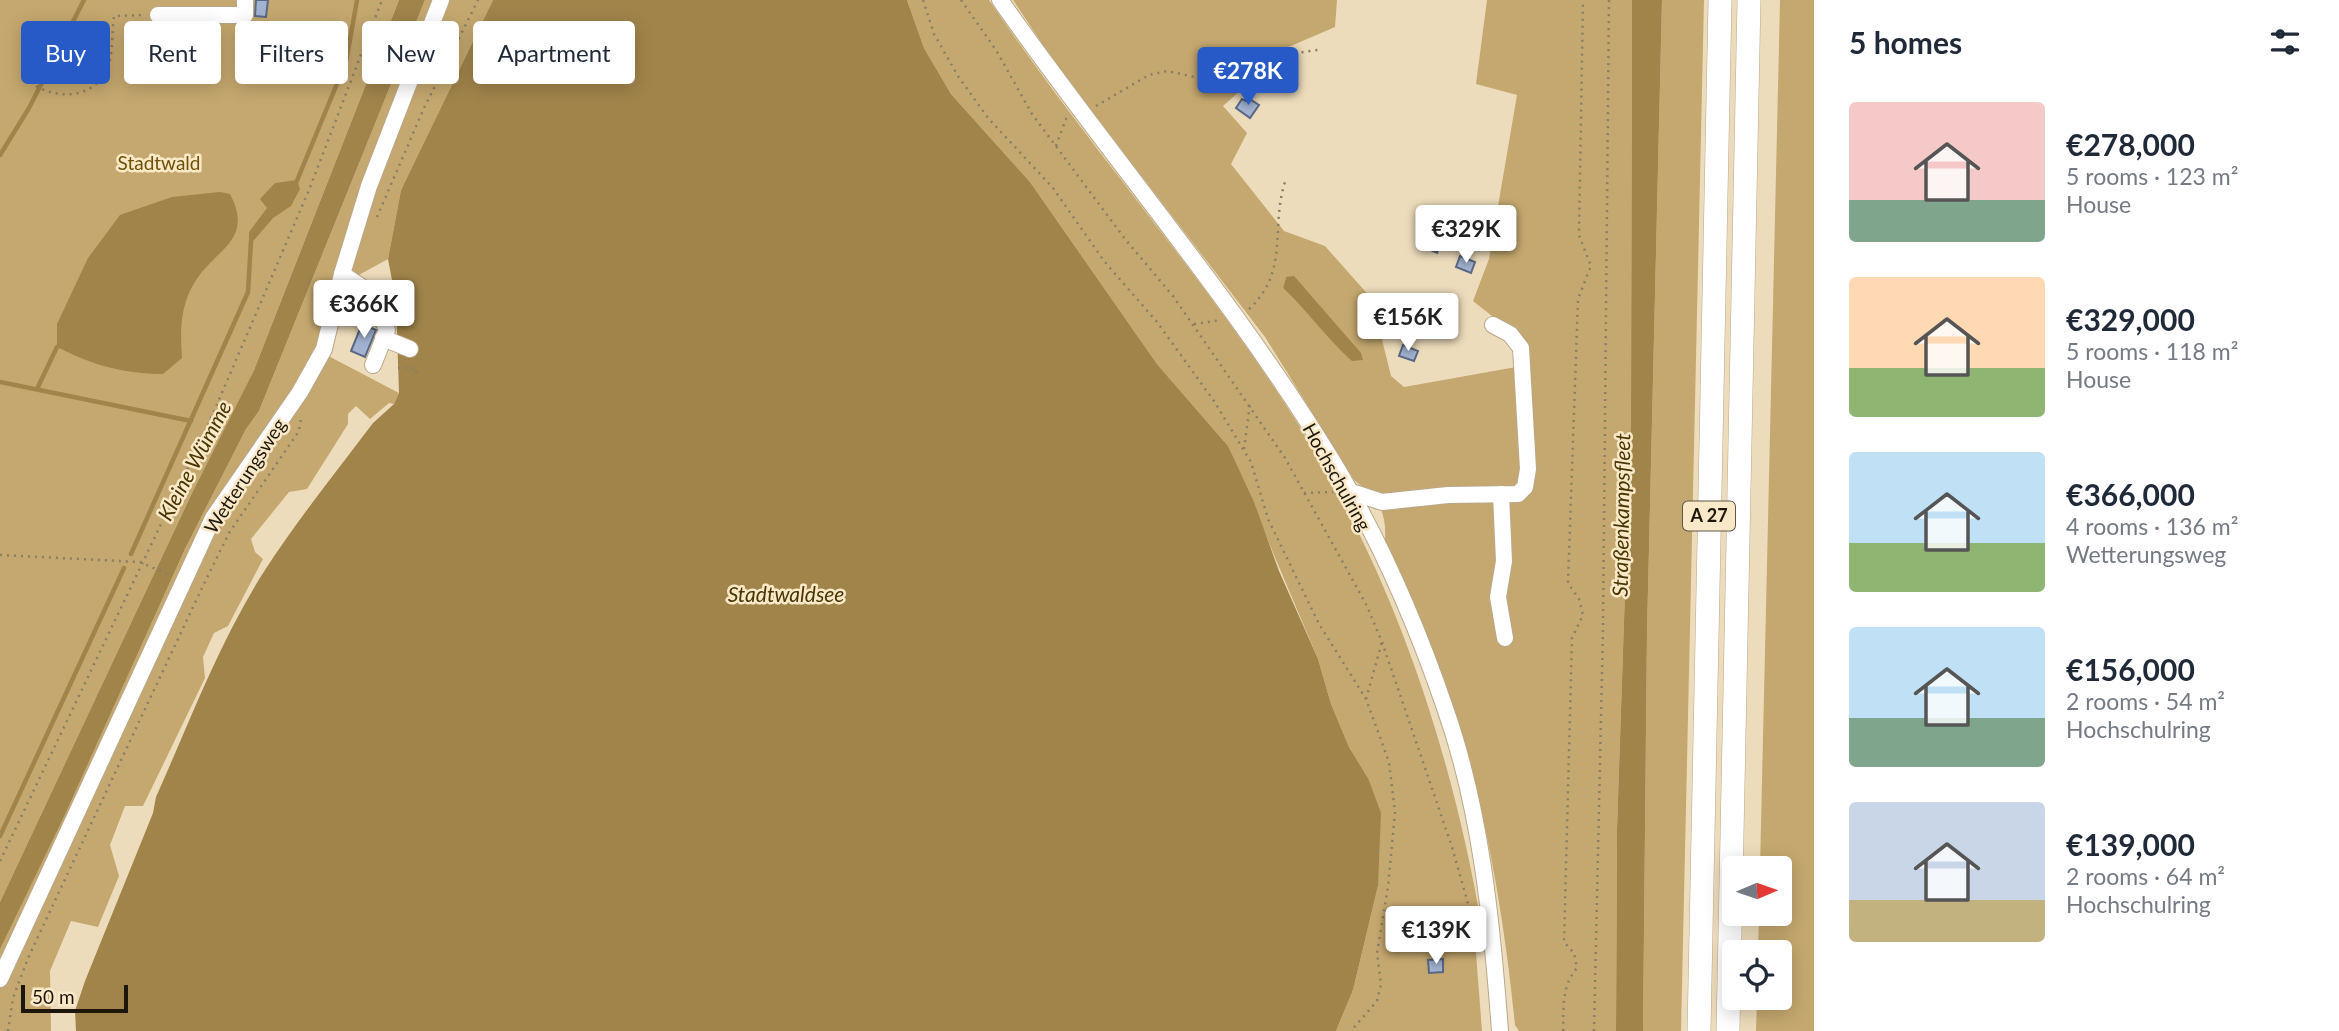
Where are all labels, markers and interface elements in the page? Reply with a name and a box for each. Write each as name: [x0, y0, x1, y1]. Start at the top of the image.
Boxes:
chip: Buy: [21, 21, 110, 84]
chip: Rent: [124, 21, 221, 84]
chip: Filters: [235, 21, 348, 84]
chip: New: [362, 21, 459, 84]
chip: Apartment: [473, 21, 635, 84]
icon: filters: [2266, 23, 2304, 61]
text: 5 homes: [1849, 24, 1962, 60]
pin: €278K: [1199, 48, 1297, 107]
text: €278K: [1213, 56, 1283, 84]
text: €278,000: [2066, 126, 2195, 162]
icon: home: [1905, 130, 1989, 214]
park label: Stadtwald: [118, 151, 200, 174]
text: 5 rooms · 123 m²: [2066, 162, 2238, 190]
text: House: [2066, 190, 2131, 218]
pin: €329K: [1417, 205, 1515, 265]
text: €329K: [1431, 214, 1501, 242]
pin: €366K: [315, 280, 413, 340]
text: €366K: [329, 289, 399, 317]
pin: €156K: [1359, 294, 1457, 353]
text: €329,000: [2066, 301, 2195, 337]
text: €156K: [1373, 302, 1443, 330]
icon: home: [1905, 305, 1989, 389]
text: 5 rooms · 118 m²: [2066, 337, 2238, 365]
text: House: [2066, 365, 2131, 393]
water label: Kleine Wümme: [152, 396, 236, 524]
street label: Wetterungsweg: [199, 414, 290, 538]
street label: Hochschulring: [1298, 419, 1377, 535]
water label: Straßenkampsfleet: [1607, 432, 1634, 597]
text: €366,000: [2066, 476, 2195, 512]
icon: home: [1905, 480, 1989, 564]
road number: A 27: [1683, 502, 1735, 530]
text: 4 rooms · 136 m²: [2066, 512, 2238, 540]
text: Wetterungsweg: [2066, 540, 2226, 568]
water label: Stadtwaldsee: [728, 581, 844, 606]
text: €156,000: [2066, 651, 2195, 687]
icon: home: [1905, 655, 1989, 739]
text: 2 rooms · 54 m²: [2066, 687, 2225, 715]
text: Hochschulring: [2066, 715, 2211, 743]
text: €139,000: [2066, 826, 2195, 862]
icon: home: [1905, 830, 1989, 914]
north arrow: [1722, 856, 1792, 926]
map controls: [1722, 856, 1792, 1010]
text: 2 rooms · 64 m²: [2066, 862, 2225, 890]
text: Hochschulring: [2066, 890, 2211, 918]
pin: €139K: [1387, 906, 1485, 966]
text: €139K: [1401, 915, 1471, 943]
button: locate: [1722, 940, 1792, 1010]
scale bar: [21, 982, 128, 1014]
text: 50 m: [32, 985, 75, 1008]

